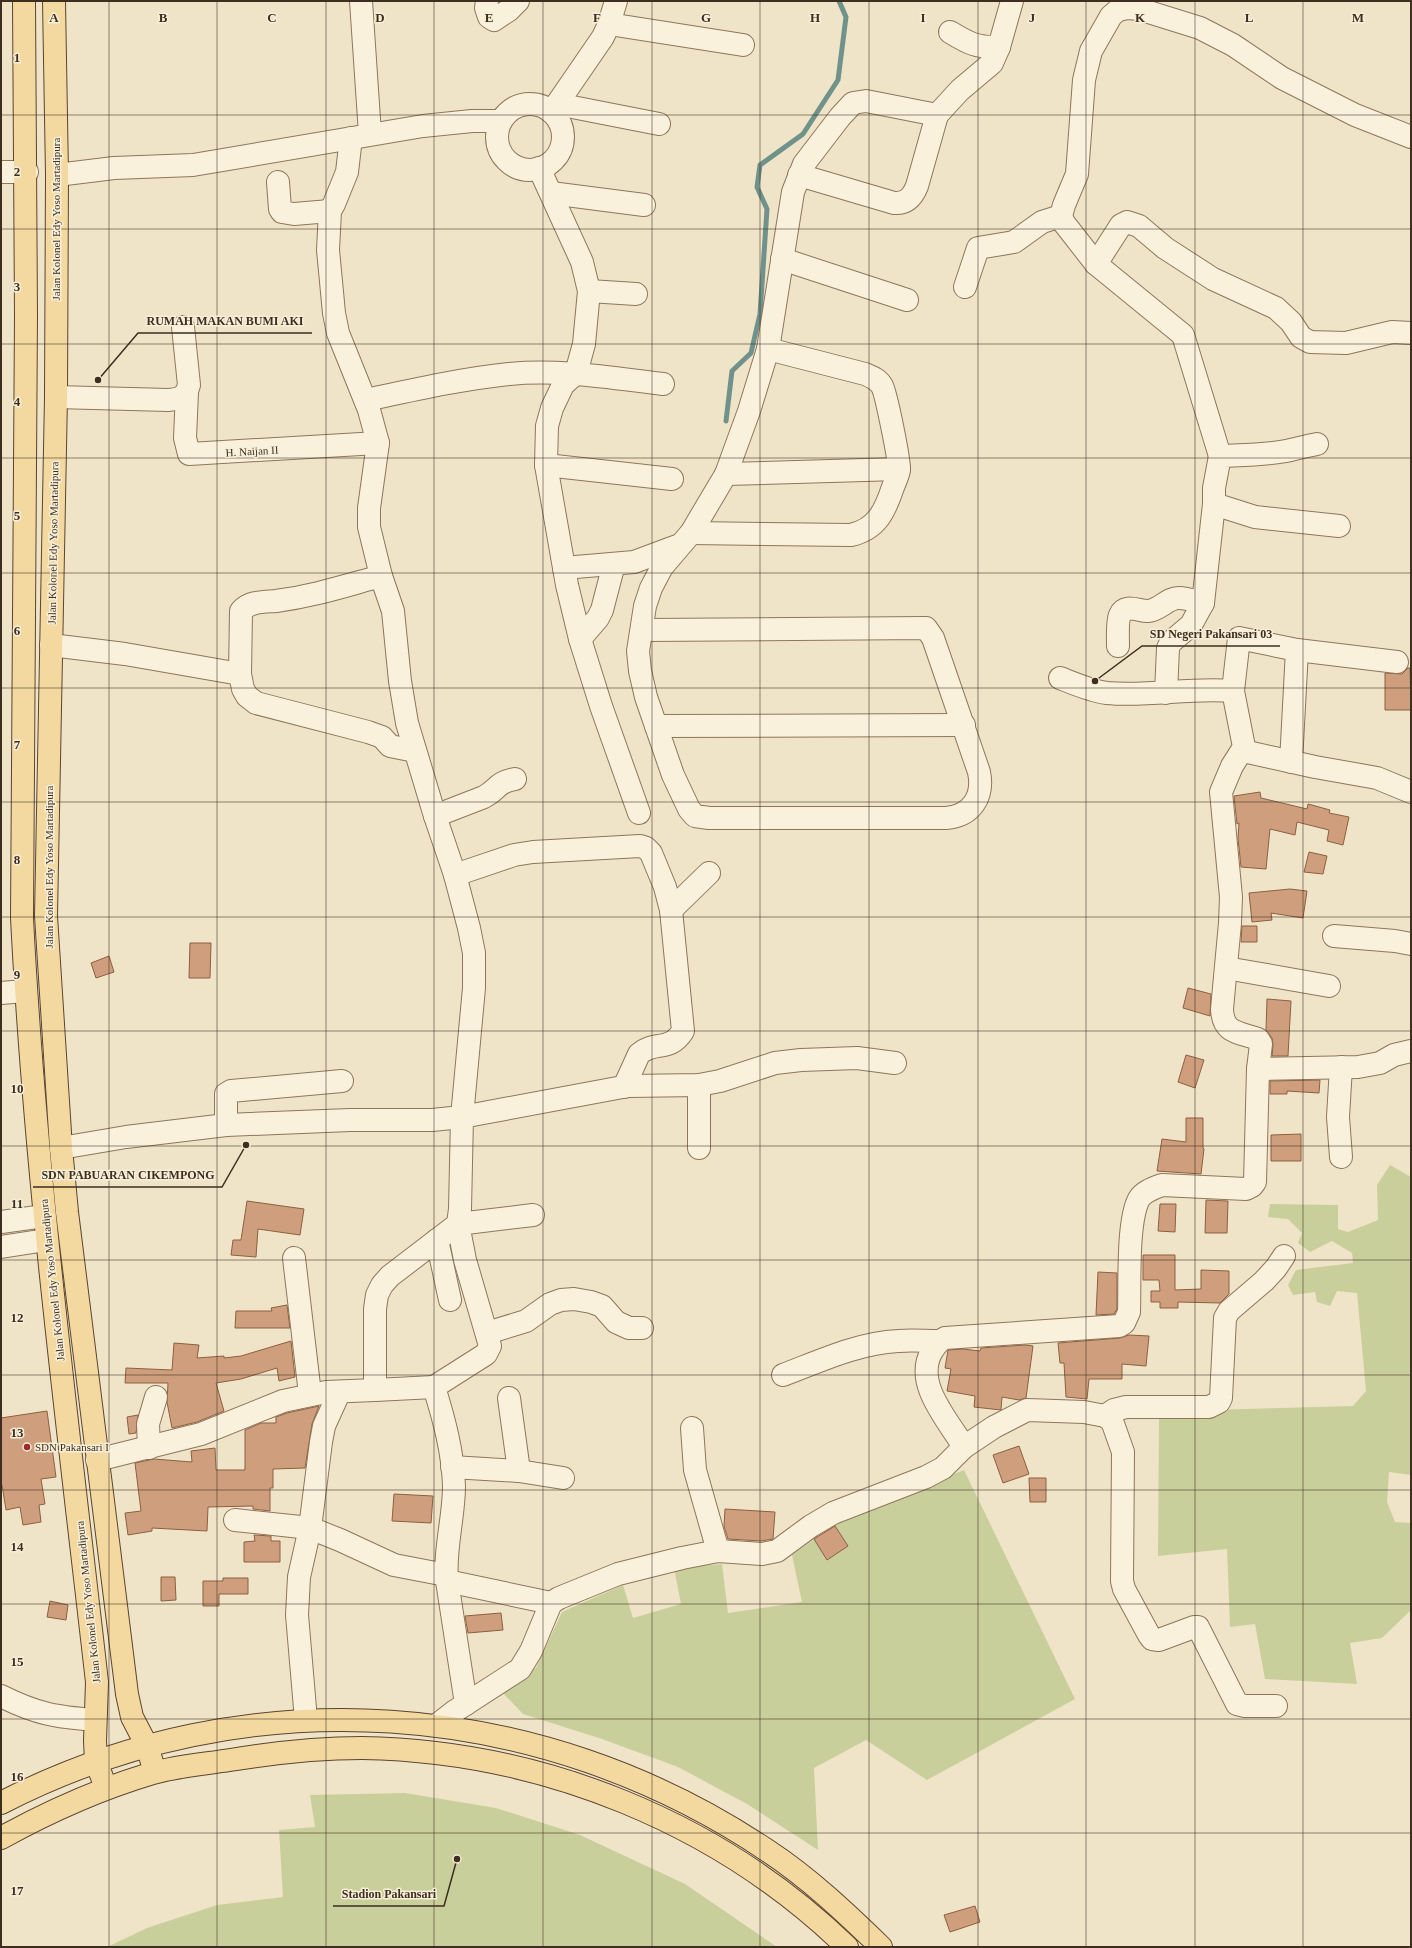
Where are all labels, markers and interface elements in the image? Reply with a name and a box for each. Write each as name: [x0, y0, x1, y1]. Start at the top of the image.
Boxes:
text: A: [49, 10, 59, 25]
text: B: [159, 10, 168, 25]
text: C: [267, 10, 277, 25]
text: D: [375, 10, 385, 25]
text: E: [485, 10, 493, 25]
text: F: [593, 10, 601, 25]
text: G: [701, 10, 711, 25]
text: H: [810, 10, 820, 25]
text: I: [920, 10, 926, 25]
text: J: [1029, 10, 1036, 25]
text: K: [1135, 10, 1146, 25]
text: L: [1245, 10, 1254, 25]
text: M: [1352, 10, 1364, 25]
text: 1: [14, 50, 20, 65]
street label: Jalan Kolonel Edy Yoso Martadipura: [50, 137, 62, 300]
text: 2: [14, 164, 20, 179]
text: 3: [14, 279, 21, 294]
callout: RUMAH MAKAN BUMI AKI: [138, 309, 312, 333]
text: RUMAH MAKAN BUMI AKI: [147, 314, 304, 328]
text: 4: [14, 394, 21, 409]
street label: H. Naijan II: [225, 444, 279, 458]
street label: Jalan Kolonel Edy Yoso Martadipura: [46, 461, 60, 625]
text: 5: [14, 508, 21, 523]
callout: SD Negeri Pakansari 03: [1142, 622, 1280, 646]
text: 6: [14, 623, 21, 638]
text: SD Negeri Pakansari 03: [1150, 627, 1272, 641]
text: 7: [14, 737, 21, 752]
street label: Jalan Kolonel Edy Yoso Martadipura: [43, 785, 55, 948]
text: 8: [14, 852, 21, 867]
text: 9: [14, 967, 21, 982]
text: 10: [11, 1081, 24, 1096]
callout: SDN PABUARAN CIKEMPONG: [33, 1163, 222, 1187]
text: SDN PABUARAN CIKEMPONG: [41, 1168, 215, 1182]
text: 11: [11, 1196, 23, 1211]
street label: Jalan Kolonel Edy Yoso Martadipura: [38, 1198, 66, 1362]
text: 12: [11, 1310, 24, 1325]
text: 13: [11, 1425, 24, 1440]
place label: SDN Pakansari I: [35, 1441, 109, 1453]
marker: SDN Pakansari I: [22, 1442, 32, 1452]
street label: Jalan Kolonel Edy Yoso Martadipura: [74, 1520, 102, 1684]
text: 14: [11, 1539, 24, 1554]
text: 15: [11, 1654, 24, 1669]
text: 16: [11, 1769, 24, 1784]
callout: Stadion Pakansari: [333, 1882, 444, 1906]
text: 17: [11, 1883, 24, 1898]
text: Stadion Pakansari: [342, 1887, 437, 1901]

